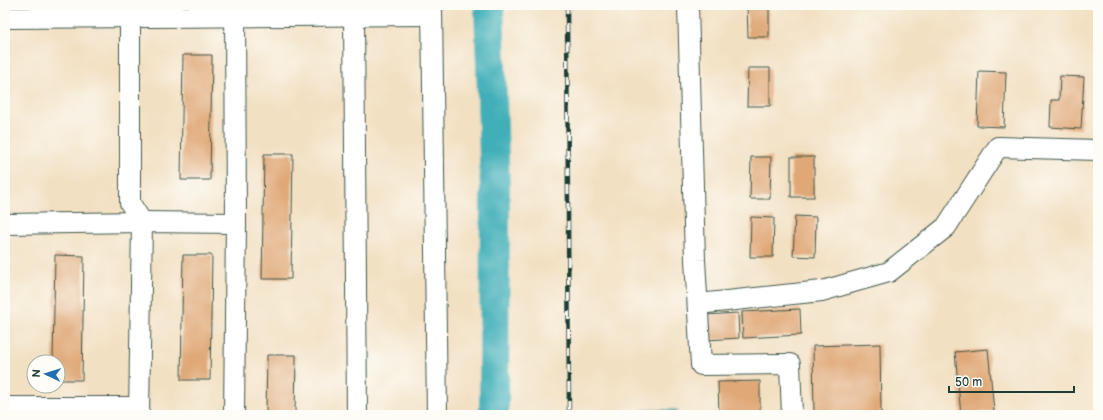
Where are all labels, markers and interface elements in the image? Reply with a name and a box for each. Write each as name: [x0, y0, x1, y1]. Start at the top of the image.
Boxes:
north arrow: [26, 354, 66, 394]
scale bar: [949, 368, 1074, 394]
text: N: [30, 369, 43, 378]
text: 50 m: [955, 375, 982, 390]

